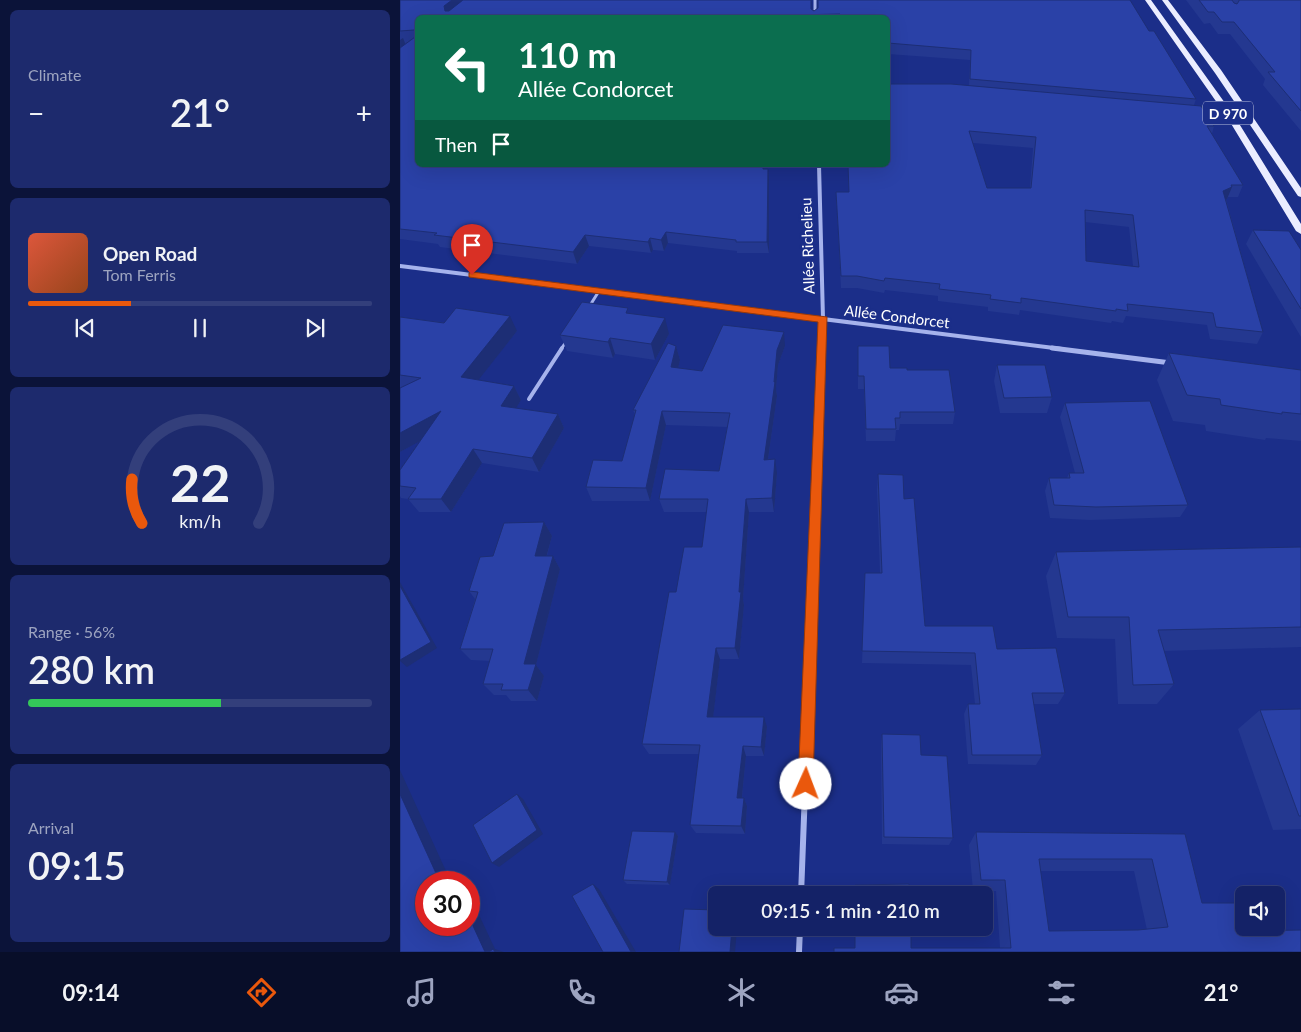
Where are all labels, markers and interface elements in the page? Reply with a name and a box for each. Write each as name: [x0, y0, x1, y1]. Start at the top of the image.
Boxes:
text: 110 m: [518, 33, 617, 75]
icon: left: [435, 35, 500, 100]
text: Climate: [28, 65, 81, 84]
text: Allée Condorcet: [518, 75, 673, 102]
text: 21°: [170, 89, 230, 135]
text: −: [28, 96, 44, 130]
text: +: [356, 96, 372, 130]
road number: D 970: [1203, 102, 1253, 125]
icon: arrive: [487, 130, 515, 158]
text: Then: [435, 133, 477, 156]
street label: Allée Richelieu: [796, 197, 818, 295]
pin: [451, 224, 493, 275]
icon: arrive: [458, 231, 486, 259]
text: Open Road: [103, 242, 197, 265]
text: Tom Ferris: [103, 265, 176, 284]
street label: Allée Condorcet: [843, 301, 951, 331]
icon: previous: [71, 314, 99, 342]
icon: pause: [186, 314, 214, 342]
icon: next: [301, 314, 329, 342]
text: 22: [170, 451, 230, 513]
text: km/h: [179, 510, 221, 532]
text: Range · 56%: [28, 622, 115, 641]
text: 280 km: [28, 646, 155, 692]
position arrow: [779, 757, 831, 809]
text: Arrival: [28, 818, 74, 837]
text: 09:15: [28, 842, 126, 888]
speed limit sign: 30: [415, 871, 480, 936]
map controls: [1235, 886, 1285, 936]
button: sound: [1235, 886, 1285, 936]
text: 09:15 · 1 min · 210 m: [761, 899, 940, 922]
icon: directions: [244, 975, 279, 1010]
icon: music: [404, 975, 439, 1010]
icon: phone: [564, 975, 599, 1010]
icon: climate: [724, 975, 759, 1010]
icon: car: [884, 975, 919, 1010]
icon: filters: [1044, 975, 1079, 1010]
text: 09:14: [62, 979, 119, 1006]
text: 21°: [1204, 979, 1238, 1006]

